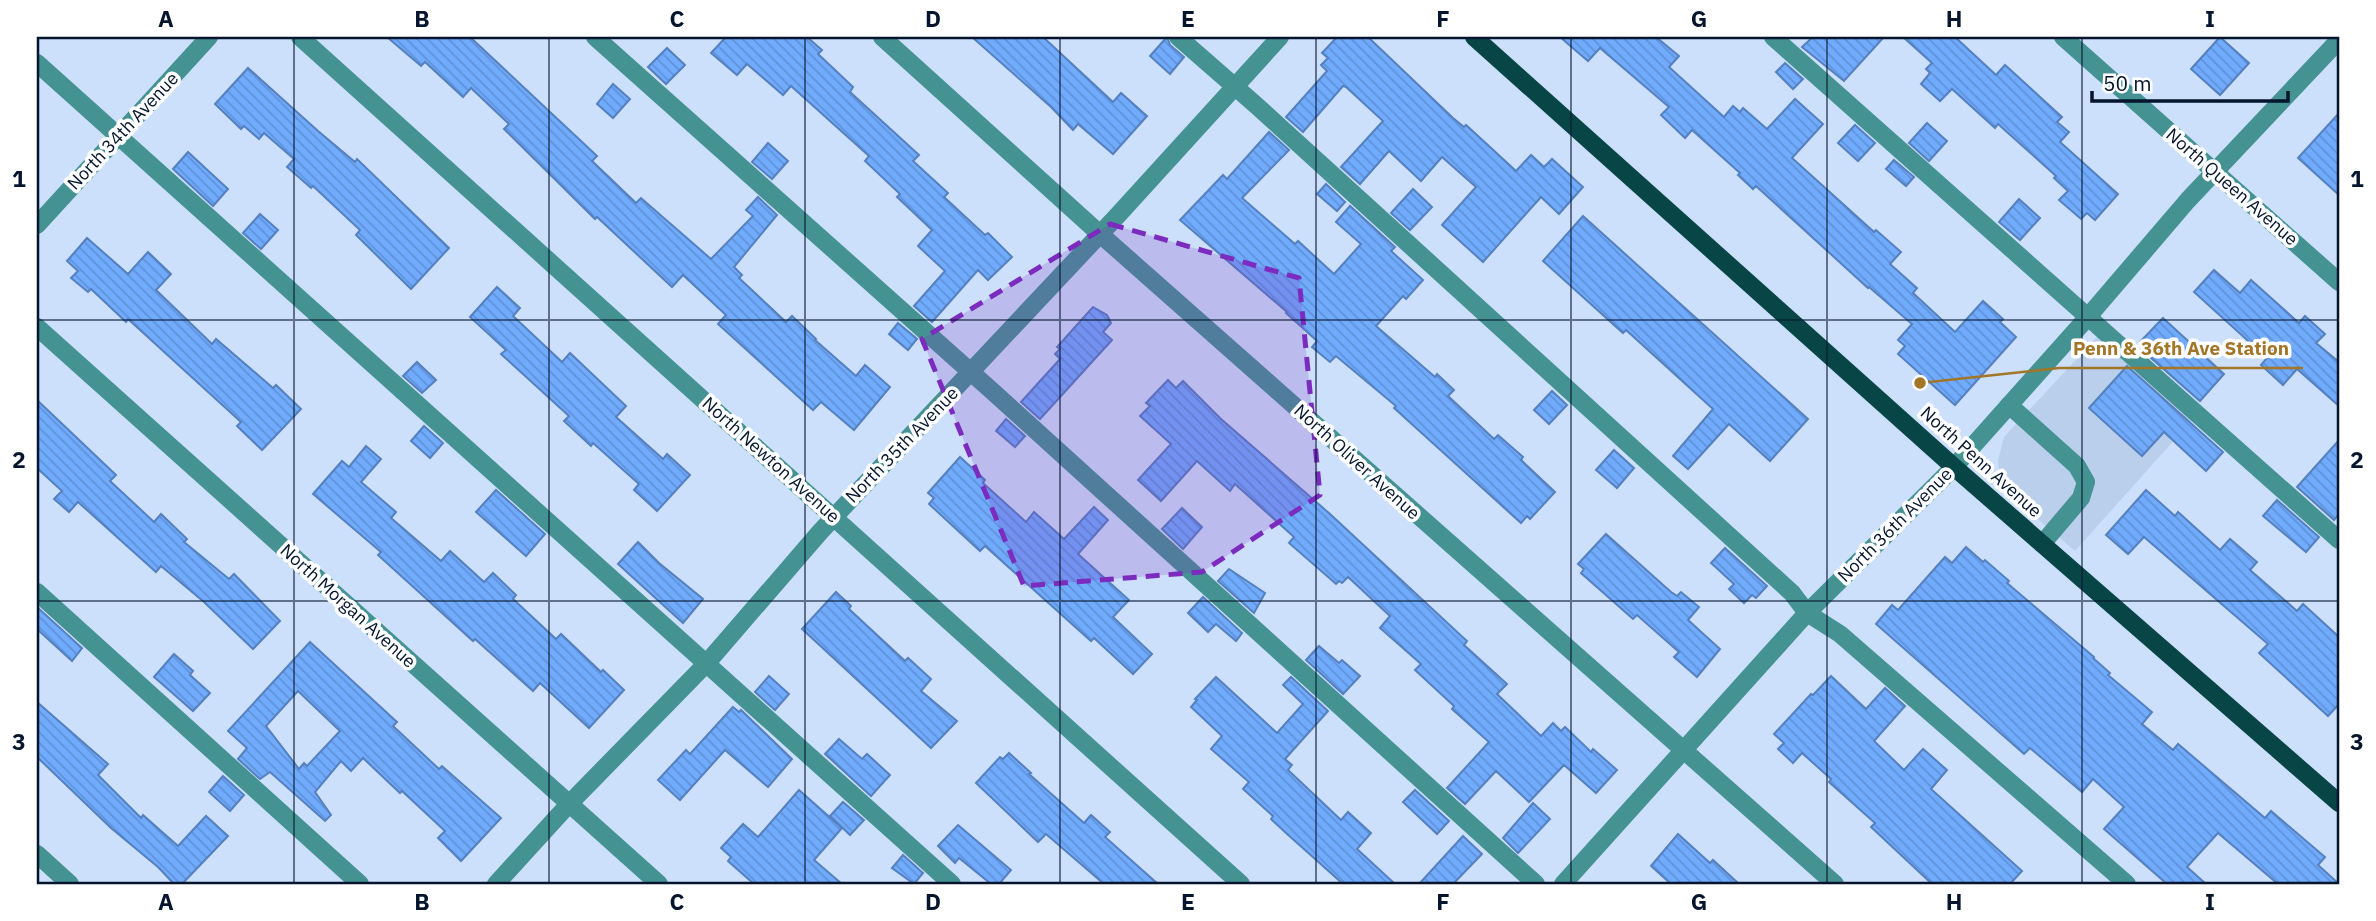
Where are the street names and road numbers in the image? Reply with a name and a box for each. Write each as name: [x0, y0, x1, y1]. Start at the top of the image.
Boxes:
street label: North 34th Avenue: [62, 67, 183, 194]
street label: North Queen Avenue: [2162, 123, 2303, 250]
street label: North 35th Avenue: [840, 382, 963, 508]
street label: North Newton Avenue: [698, 392, 845, 528]
street label: North Oliver Avenue: [1289, 399, 1425, 524]
street label: North Penn Avenue: [1916, 401, 2047, 522]
street label: North 36th Avenue: [1833, 462, 1957, 587]
street label: North Morgan Avenue: [276, 539, 421, 673]

